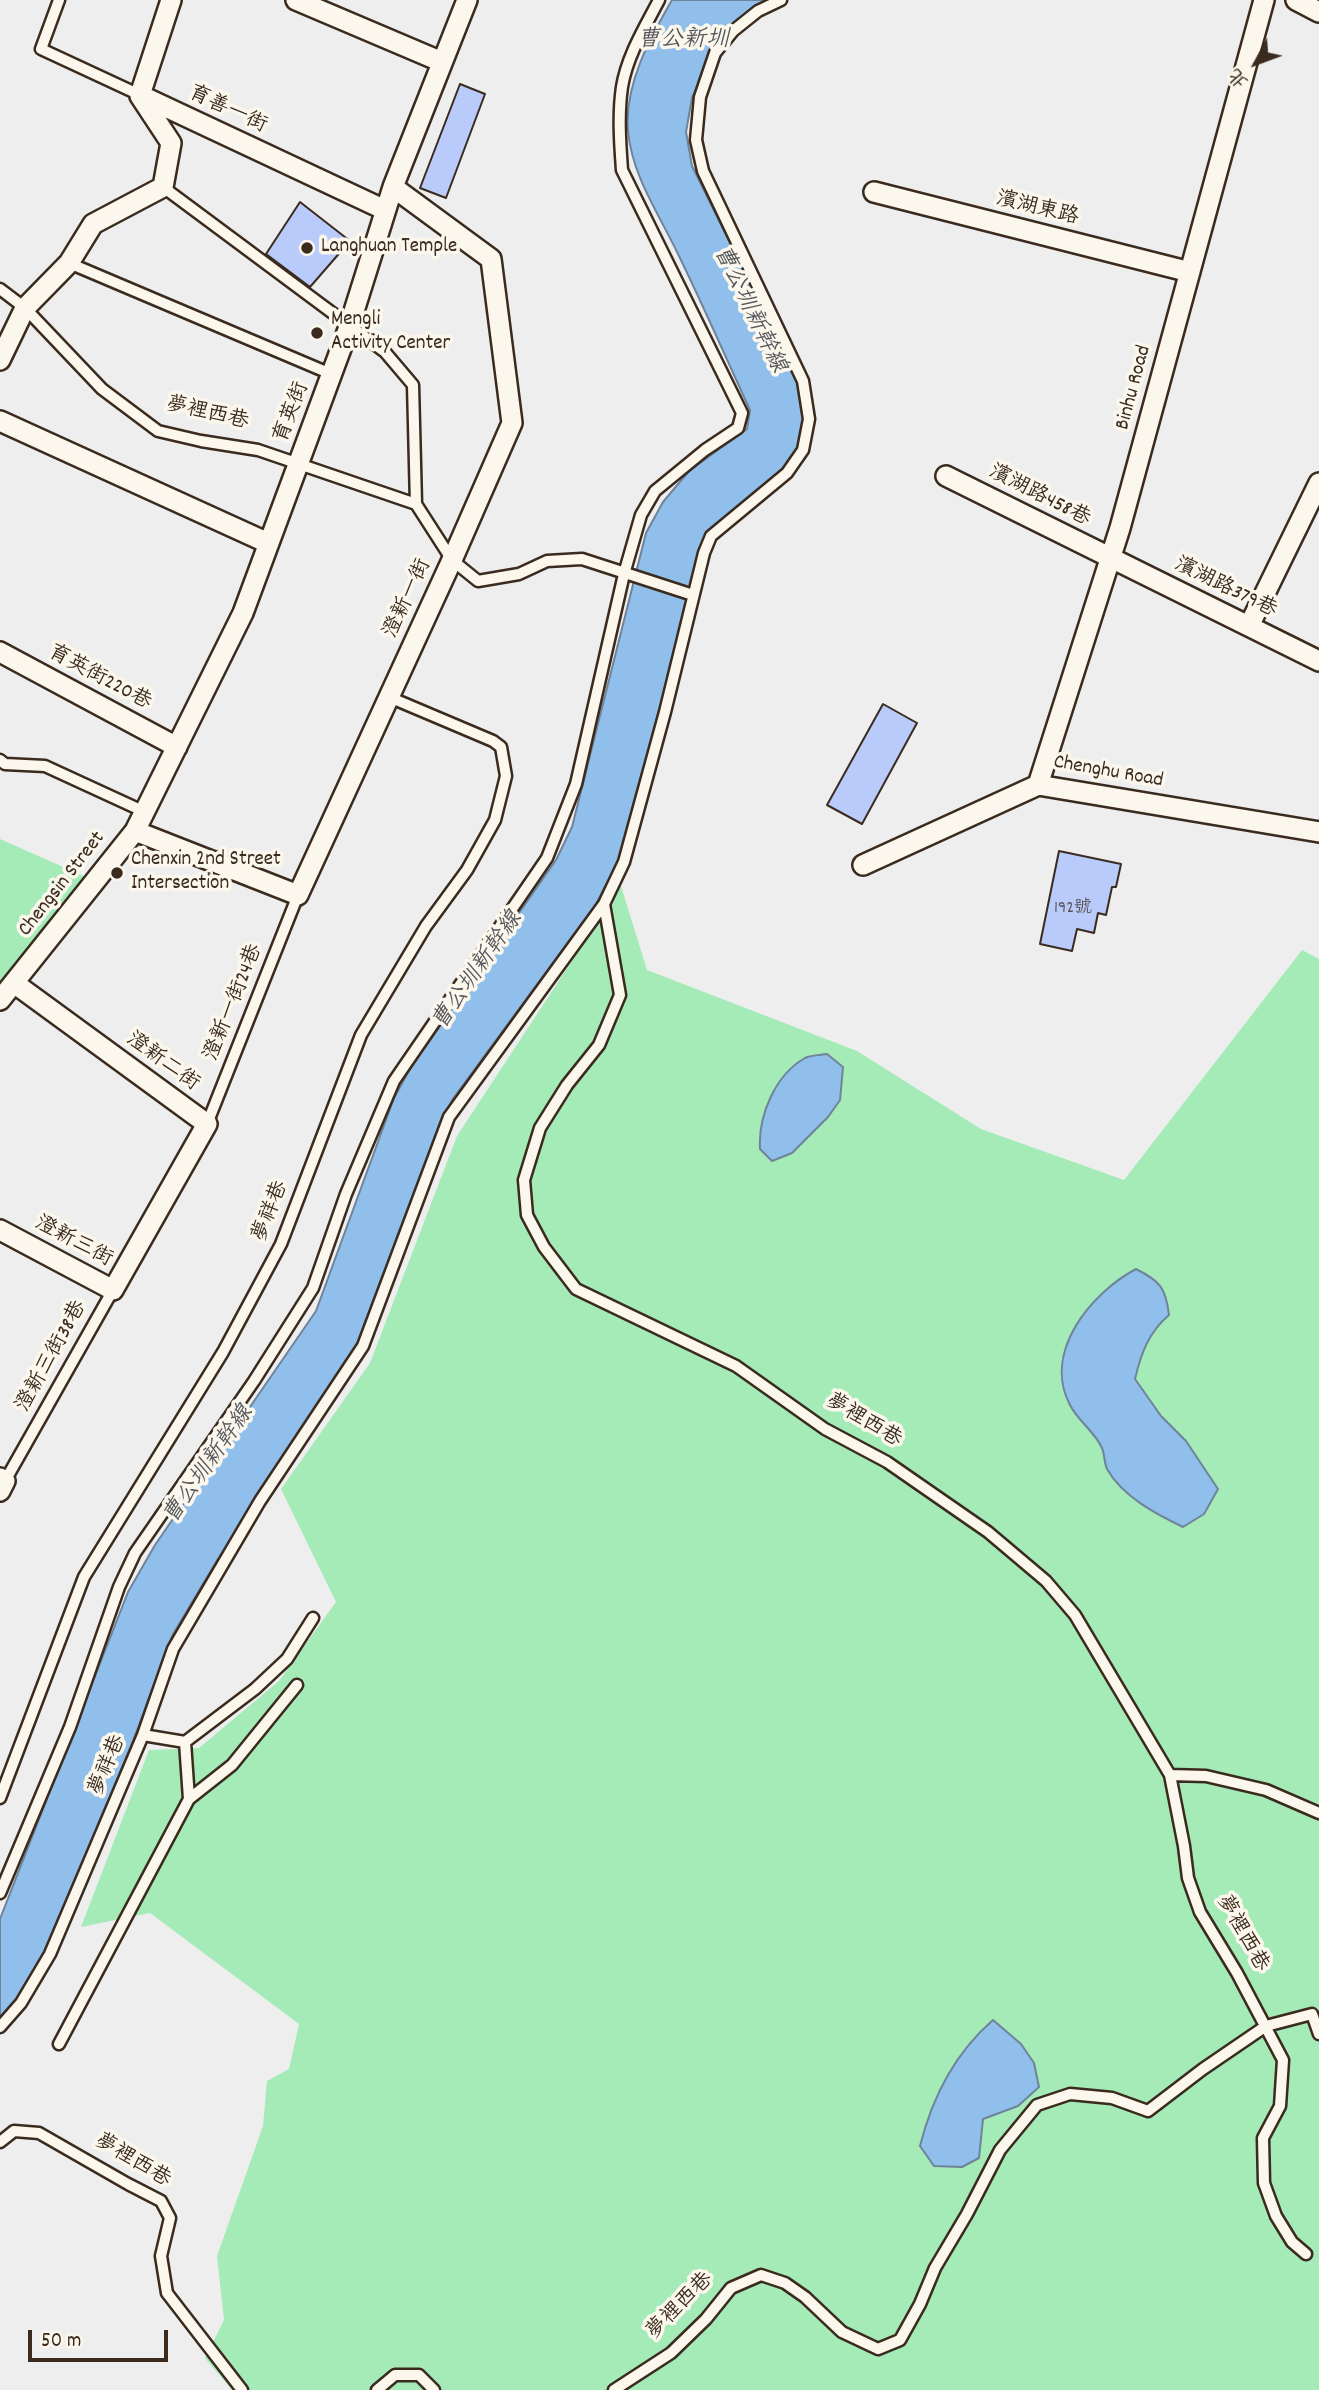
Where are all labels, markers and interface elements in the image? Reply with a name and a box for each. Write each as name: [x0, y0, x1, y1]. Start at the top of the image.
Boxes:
water label: 曹公新圳: [637, 28, 729, 56]
north arrow: [1221, 28, 1291, 98]
text: 北: [1223, 61, 1256, 93]
street label: 育善一街: [184, 82, 270, 140]
street label: 濱湖東路: [993, 188, 1081, 232]
place label: Langhuan Temple: [321, 235, 457, 261]
marker: Langhuan Temple: [299, 240, 315, 256]
water label: 曹公圳新幹線: [705, 242, 791, 378]
place label: Mengli Activity Center: [331, 308, 450, 358]
marker: Mengli Activity Center: [309, 325, 325, 341]
street label: Binhu Road: [1112, 343, 1158, 433]
street label: 育英街: [270, 379, 316, 447]
street label: 夢裡西巷: [163, 393, 251, 437]
street label: 濱湖路458巷: [984, 461, 1094, 533]
street label: 濱湖路379巷: [1170, 553, 1280, 625]
street label: 澄新一街: [380, 556, 438, 642]
street label: 育英街220巷: [43, 641, 155, 717]
street label: Chenghu Road: [1051, 751, 1165, 795]
street label: Chengsin Street: [14, 827, 112, 943]
place label: Chenxin 2nd Street Intersection: [131, 848, 281, 898]
marker: Chenxin 2nd Street Intersection: [109, 865, 125, 881]
house number: 192號: [1054, 899, 1092, 921]
water label: 曹公圳新幹線: [428, 908, 530, 1036]
street label: 澄新一街24巷: [200, 941, 270, 1065]
street label: 澄新二街: [121, 1028, 203, 1098]
street label: 夢祥巷: [249, 1178, 295, 1246]
street label: 澄新三街: [30, 1212, 116, 1274]
street label: 澄新三街38巷: [12, 1297, 94, 1417]
street label: 夢裡西巷: [821, 1390, 905, 1454]
water label: 曹公圳新幹線: [159, 1402, 261, 1530]
street label: 夢祥巷: [85, 1732, 133, 1800]
street label: 夢裡西巷: [1210, 1891, 1272, 1977]
street label: 夢裡西巷: [90, 2130, 174, 2194]
street label: 夢裡西巷: [642, 2268, 720, 2346]
scale bar: [32, 2316, 172, 2360]
text: 50 m: [41, 2327, 81, 2357]

